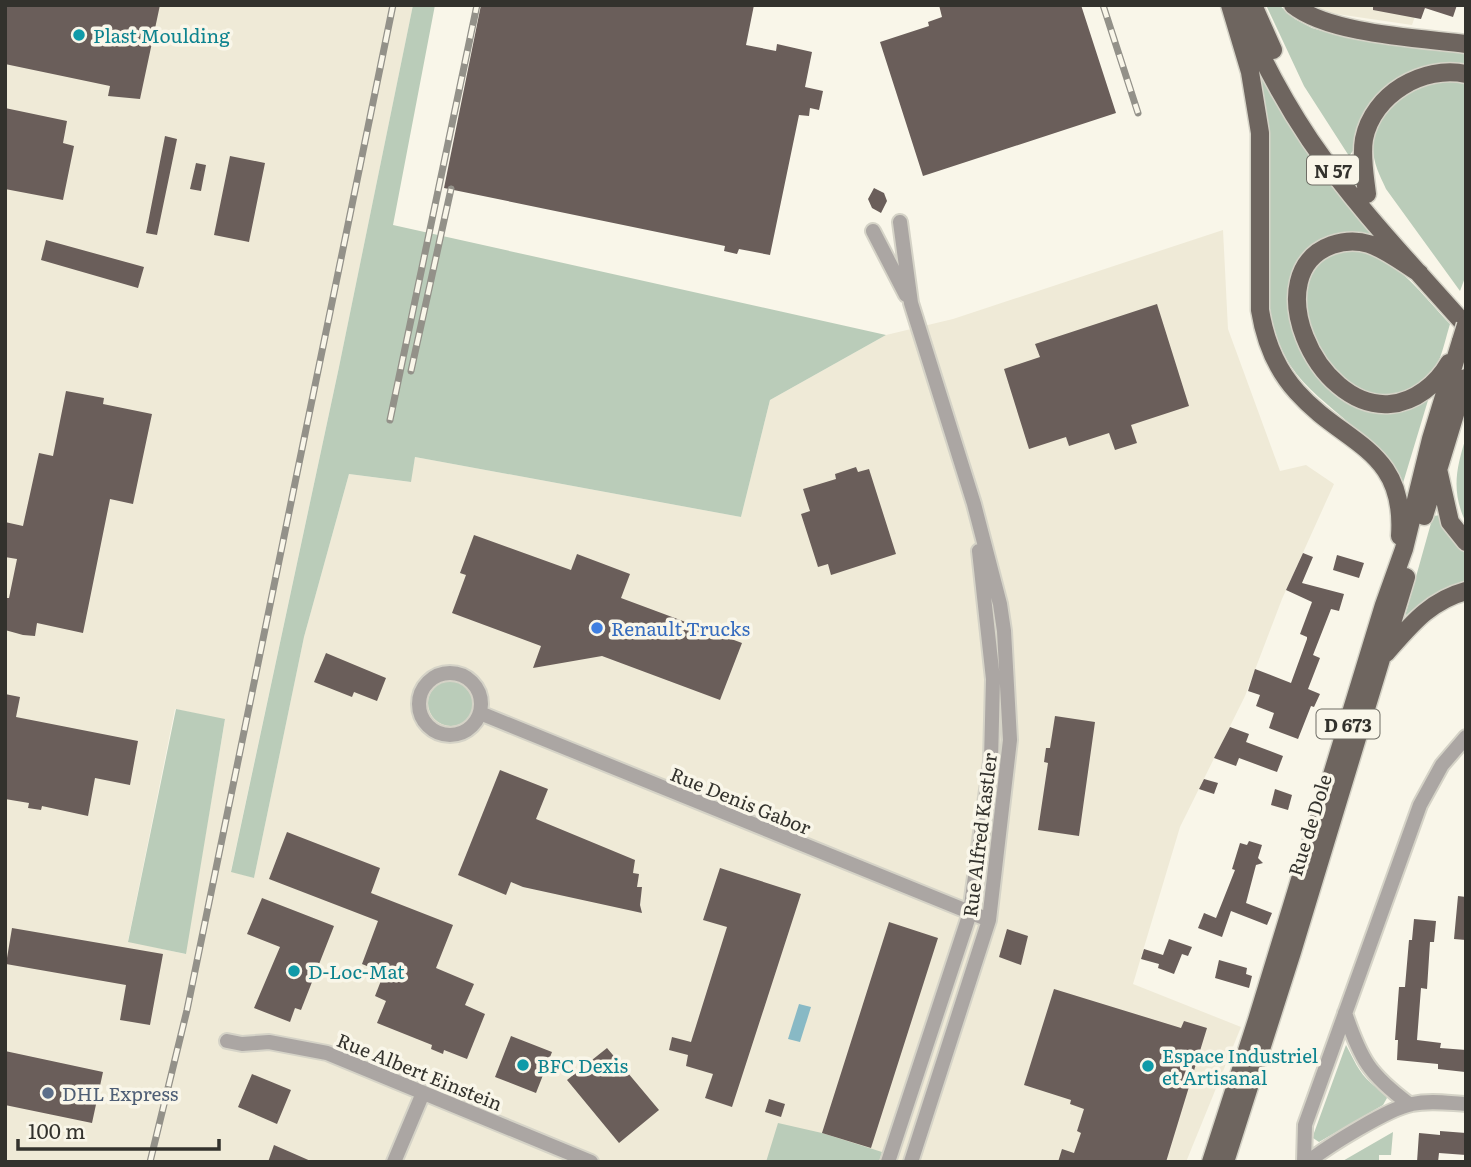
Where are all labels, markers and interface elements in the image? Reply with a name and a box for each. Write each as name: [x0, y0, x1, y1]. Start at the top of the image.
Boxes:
place label: Plast Moulding: [93, 21, 230, 49]
marker: Plast Moulding: [71, 27, 87, 43]
road number: N 57: [1307, 155, 1359, 184]
place label: Renault Trucks: [611, 614, 750, 642]
marker: Renault Trucks: [589, 620, 605, 636]
road number: D 673: [1316, 710, 1380, 738]
street label: Rue Alfred Kastler: [955, 751, 1003, 919]
street label: Rue Denis Gabor: [666, 759, 816, 841]
street label: Rue de Dole: [1280, 771, 1338, 879]
place label: D-Loc-Mat: [308, 957, 405, 985]
marker: D-Loc-Mat: [286, 963, 302, 979]
street label: Rue Albert Einstein: [333, 1025, 507, 1117]
place label: Espace Industriel et Artisanal: [1162, 1041, 1318, 1091]
place label: BFC Dexis: [537, 1051, 629, 1079]
marker: BFC Dexis: [515, 1057, 531, 1073]
marker: Espace Industriel et Artisanal: [1140, 1058, 1156, 1074]
place label: DHL Express: [62, 1079, 179, 1107]
marker: DHL Express: [40, 1085, 56, 1101]
scale bar: [18, 1108, 219, 1152]
text: 100 m: [28, 1114, 85, 1145]

